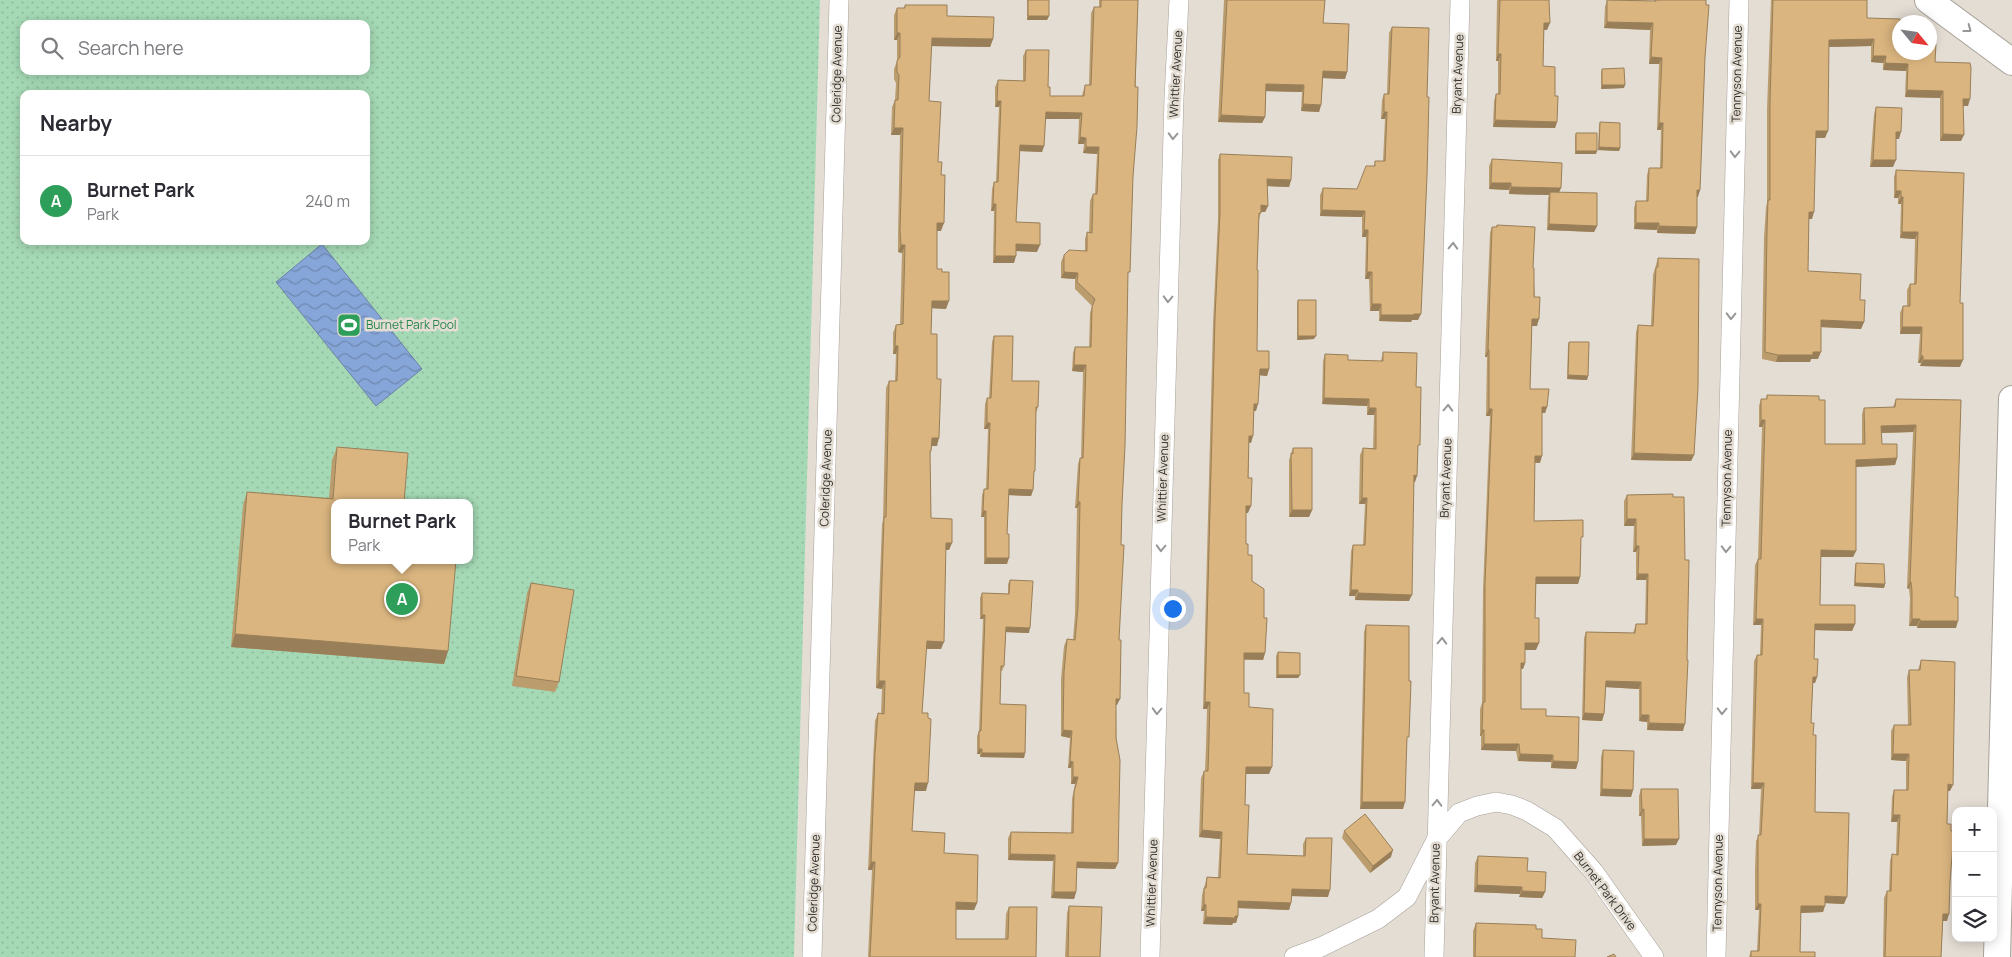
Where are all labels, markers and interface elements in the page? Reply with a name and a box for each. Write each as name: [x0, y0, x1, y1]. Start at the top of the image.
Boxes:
north arrow: [1892, 15, 1937, 60]
search box: [20, 20, 370, 75]
one-way arrow: [1962, 23, 1972, 32]
street label: Coleridge Avenue: [827, 25, 846, 123]
street label: Tennyson Avenue: [1727, 25, 1746, 123]
street label: Whittier Avenue: [1165, 30, 1186, 118]
icon: search: [38, 34, 66, 62]
street label: Bryant Avenue: [1448, 34, 1467, 114]
text: Search here: [78, 35, 184, 61]
text: Nearby: [40, 109, 112, 137]
one-way arrow: [1168, 132, 1178, 140]
one-way arrow: [1730, 150, 1740, 158]
text: Burnet Park: [87, 177, 194, 203]
text: A: [51, 190, 61, 212]
text: 240 m: [305, 190, 350, 212]
text: Park: [87, 203, 119, 225]
one-way arrow: [1448, 242, 1458, 250]
one-way arrow: [1163, 295, 1174, 303]
sports icon: Burnet Park Pool: [336, 312, 362, 338]
one-way arrow: [1726, 312, 1736, 320]
place label: Burnet Park Pool: [366, 316, 457, 333]
one-way arrow: [1443, 404, 1454, 412]
street label: Coleridge Avenue: [815, 429, 836, 527]
street label: Tennyson Avenue: [1717, 429, 1736, 527]
street label: Whittier Avenue: [1152, 434, 1173, 522]
street label: Bryant Avenue: [1436, 438, 1455, 518]
popup: [331, 499, 473, 564]
text: Burnet Park: [348, 508, 456, 534]
text: Park: [348, 534, 380, 556]
one-way arrow: [1156, 545, 1167, 553]
one-way arrow: [1720, 545, 1731, 553]
pin: A: [386, 580, 418, 618]
your location: [1160, 596, 1186, 622]
one-way arrow: [1437, 637, 1447, 644]
one-way arrow: [1151, 707, 1162, 715]
one-way arrow: [1717, 708, 1727, 715]
one-way arrow: [1432, 799, 1442, 807]
map controls: [1952, 807, 1997, 942]
button: +: [1952, 807, 1997, 852]
street label: Coleridge Avenue: [803, 834, 824, 932]
street label: Tennyson Avenue: [1708, 834, 1727, 932]
street label: Whittier Avenue: [1141, 839, 1162, 927]
street label: Bryant Avenue: [1425, 843, 1444, 923]
street label: Burnet Park Drive: [1570, 848, 1641, 934]
button: −: [1952, 852, 1997, 897]
button: layers: [1952, 897, 1997, 942]

